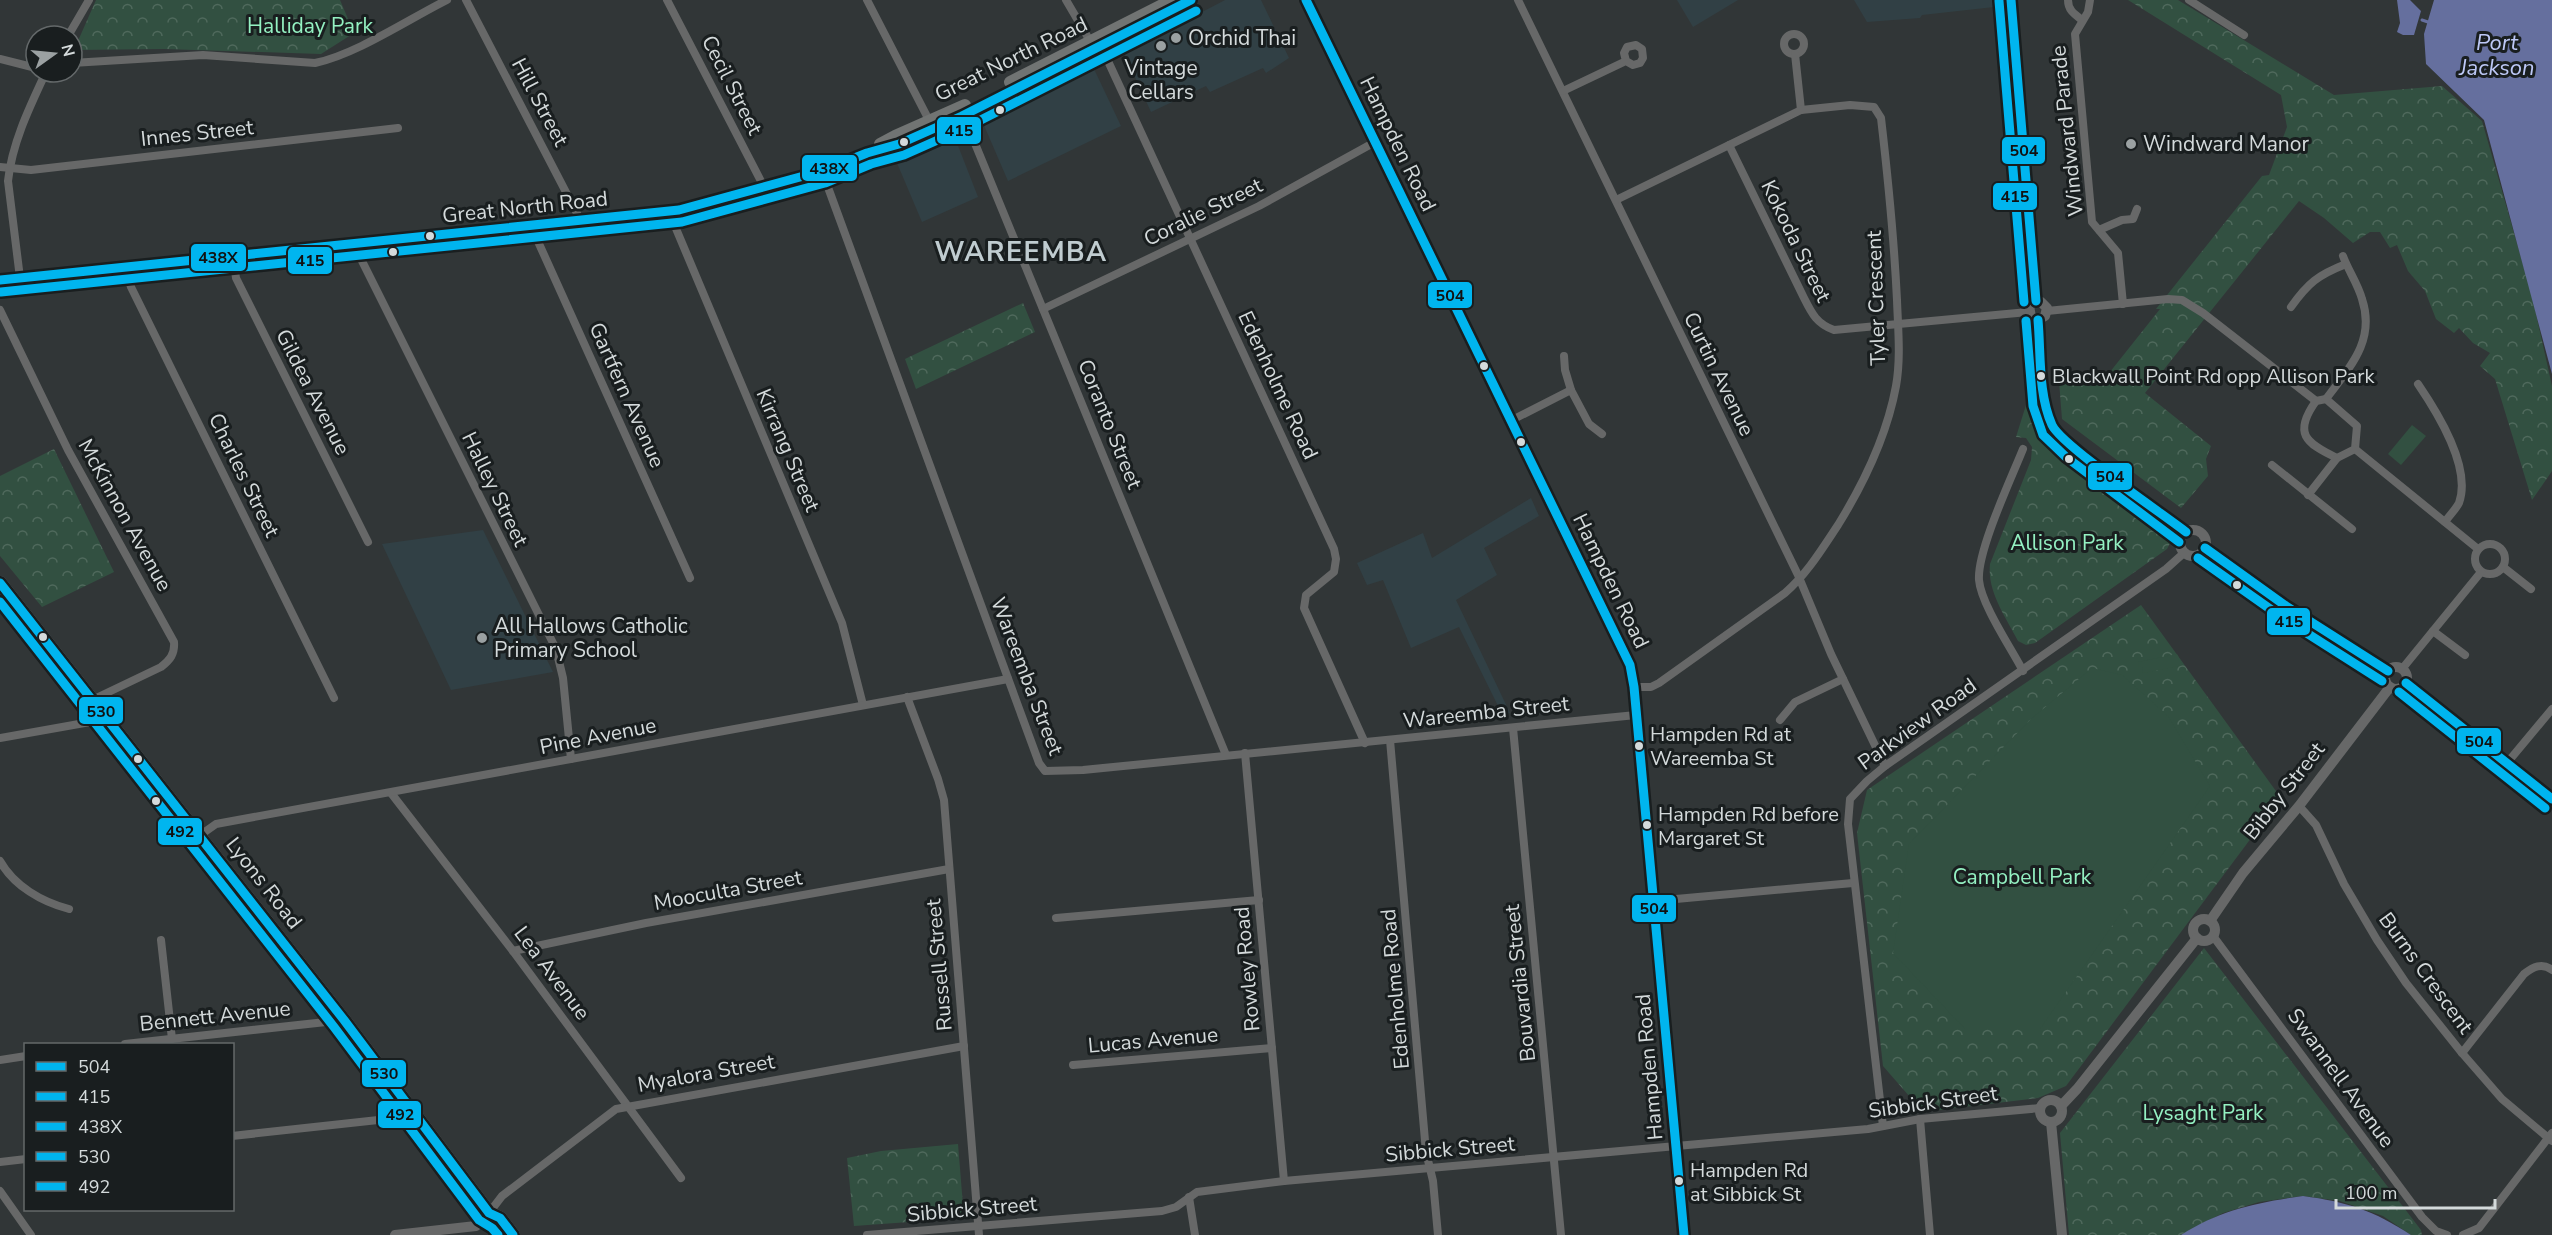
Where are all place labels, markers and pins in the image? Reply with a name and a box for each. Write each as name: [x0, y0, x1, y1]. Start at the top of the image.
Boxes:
place label: Orchid Thai: [1188, 24, 1296, 52]
marker: Orchid Thai: [1169, 31, 1183, 45]
marker: Vintage Cellars: [1154, 39, 1168, 53]
place label: Vintage Cellars: [1123, 54, 1198, 106]
unlabelled marker: [994, 104, 1006, 116]
place label: Windward Manor: [2143, 130, 2309, 158]
unlabelled marker: [898, 136, 910, 148]
marker: Windward Manor: [2124, 137, 2138, 151]
unlabelled marker: [424, 230, 436, 242]
unlabelled marker: [387, 246, 399, 258]
unlabelled marker: [1478, 360, 1490, 372]
place label: Blackwall Point Rd opp Allison Park: [2052, 363, 2375, 390]
marker: Blackwall Point Rd opp Allison Park: [2035, 370, 2047, 382]
unlabelled marker: [1515, 436, 1527, 448]
unlabelled marker: [2063, 453, 2075, 465]
unlabelled marker: [2231, 579, 2243, 591]
place label: All Hallows Catholic Primary School: [494, 612, 688, 664]
unlabelled marker: [37, 631, 49, 643]
marker: All Hallows Catholic Primary School: [475, 631, 489, 645]
place label: Hampden Rd at Wareemba St: [1650, 721, 1792, 772]
marker: Hampden Rd at Wareemba St: [1633, 740, 1645, 752]
unlabelled marker: [132, 753, 144, 765]
unlabelled marker: [150, 795, 162, 807]
place label: Hampden Rd before Margaret St: [1658, 801, 1839, 852]
marker: Hampden Rd before Margaret St: [1641, 819, 1653, 831]
place label: Hampden Rd at Sibbick St: [1690, 1157, 1808, 1208]
marker: Hampden Rd at Sibbick St: [1673, 1175, 1685, 1187]

